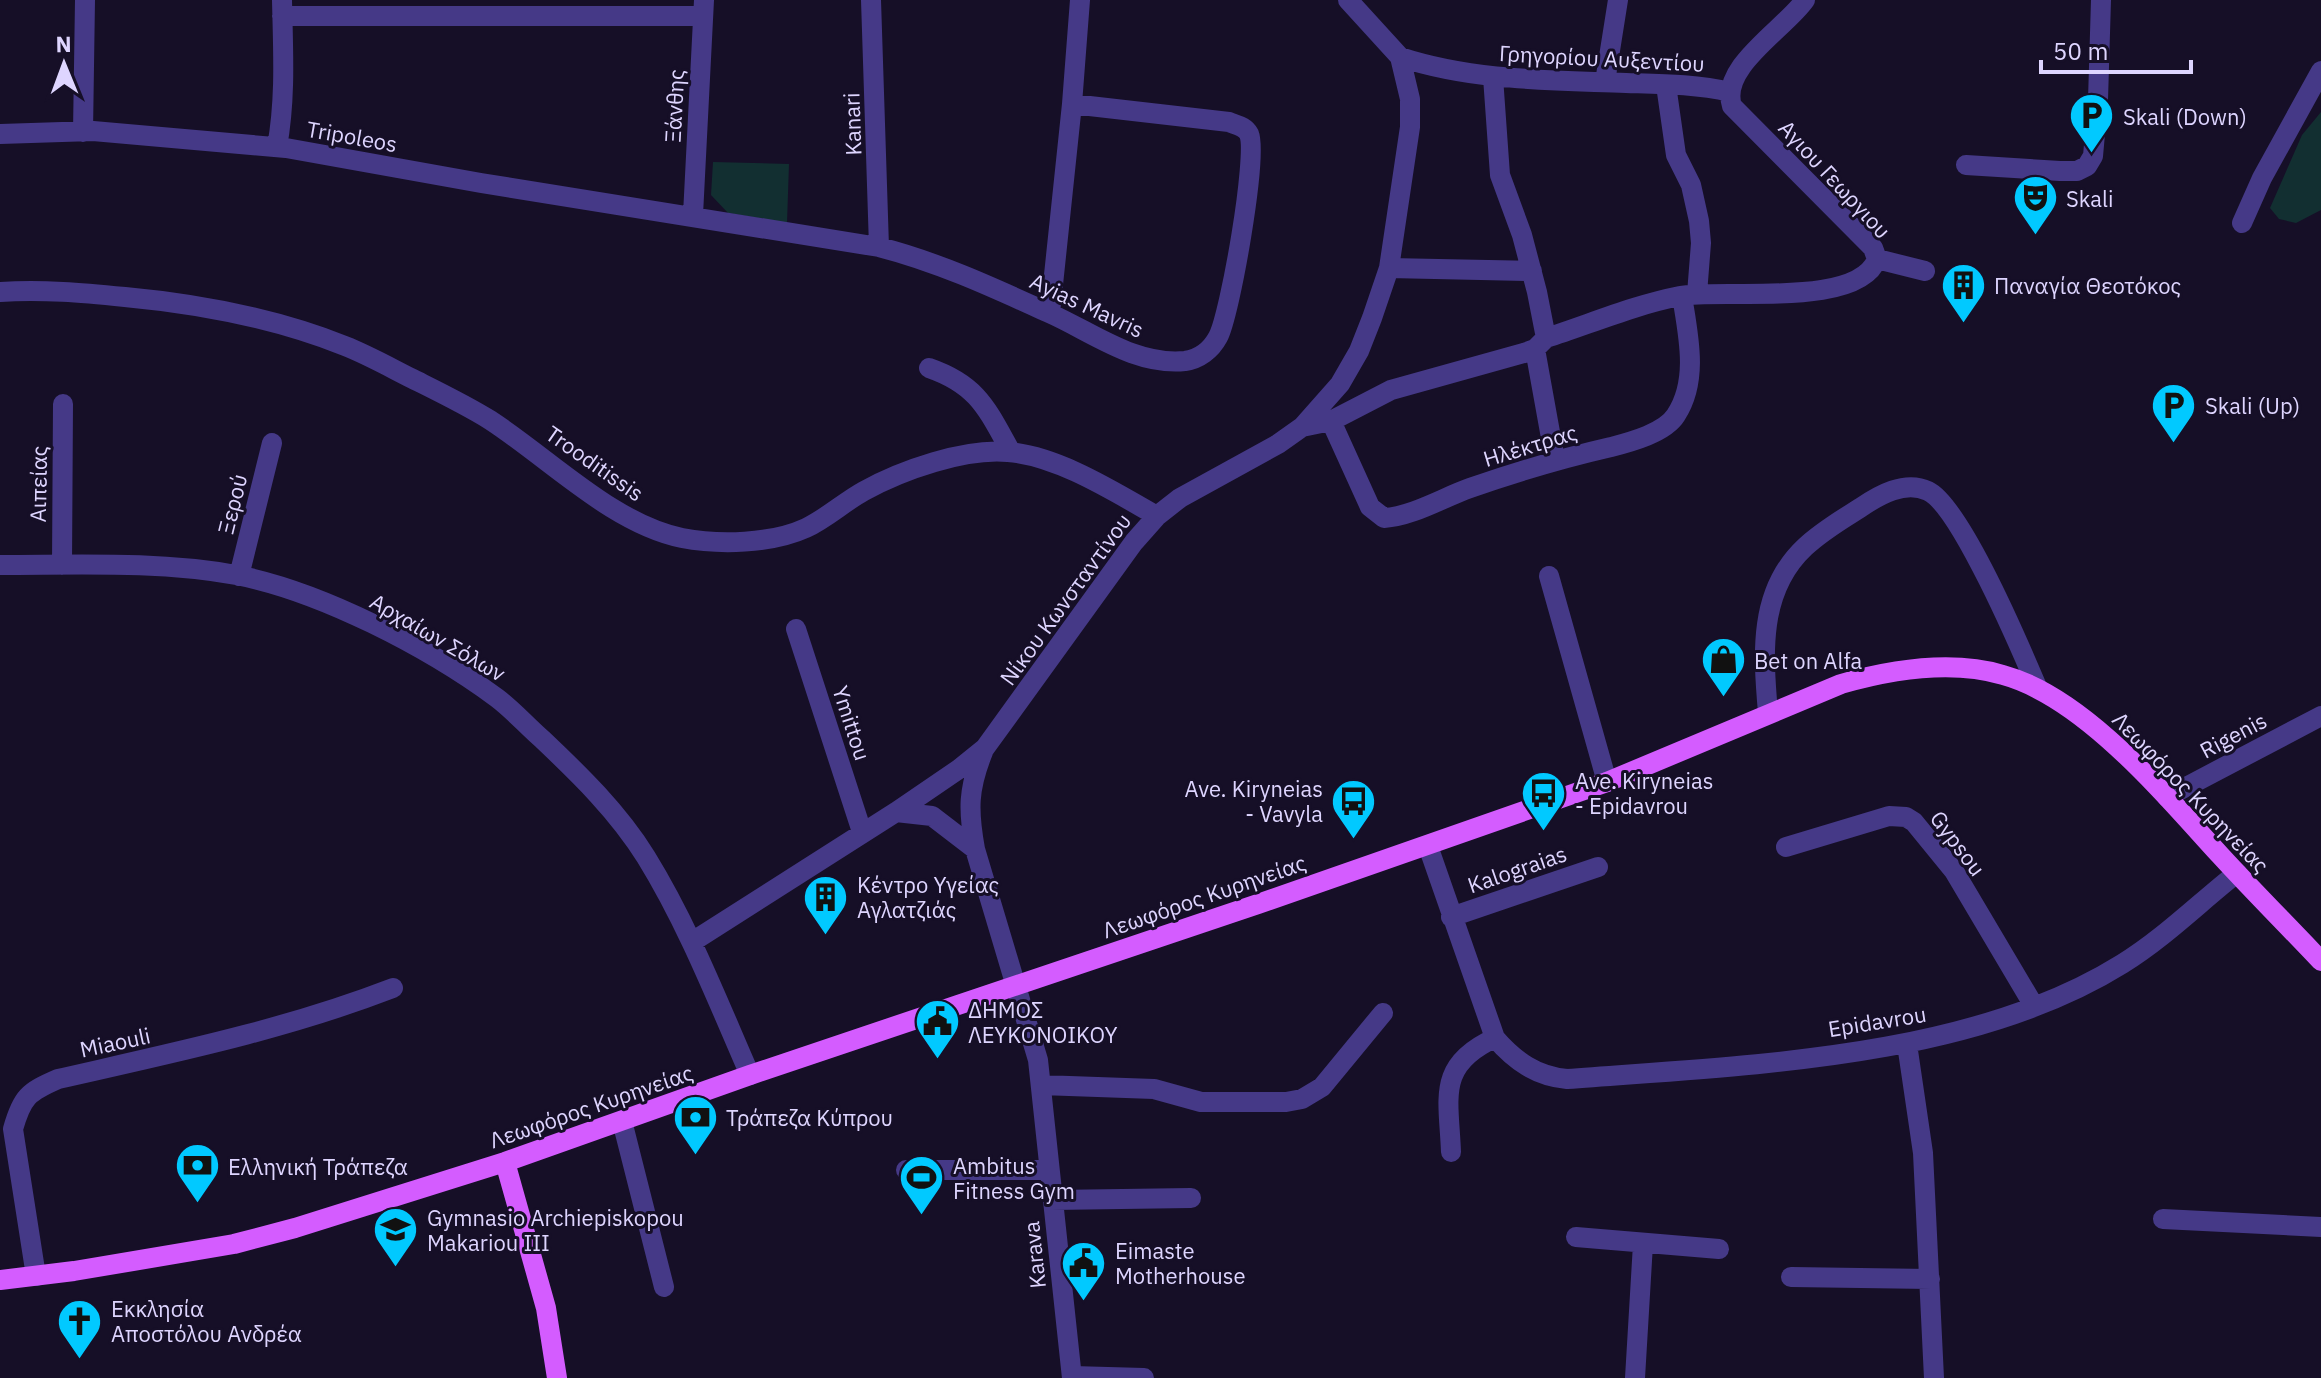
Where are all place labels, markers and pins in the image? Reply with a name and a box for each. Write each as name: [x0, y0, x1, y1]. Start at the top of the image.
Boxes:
parking icon: Skali (Down): [2068, 92, 2116, 155]
place label: Skali (Down): [2123, 102, 2247, 131]
theatre icon: Skali: [2011, 174, 2059, 237]
place label: Skali: [2066, 184, 2114, 213]
building icon: Παναγία Θεοτόκος: [1939, 261, 1987, 324]
place label: Παναγία Θεοτόκος: [1994, 271, 2181, 300]
parking icon: Skali (Up): [2150, 381, 2198, 444]
place label: Skali (Up): [2205, 391, 2300, 420]
shop icon: Bet on Alfa: [1699, 636, 1747, 699]
place label: Bet on Alfa: [1754, 646, 1863, 675]
place label: Ave. Kiryneias - Epidavrou: [1575, 766, 1713, 820]
bus stop icon: Ave. Kiryneias - Epidavrou: [1520, 769, 1568, 832]
place label: Ave. Kiryneias - Vavyla: [1185, 774, 1323, 828]
bus stop icon: Ave. Kiryneias - Vavyla: [1330, 777, 1378, 840]
place label: Κέντρο Υγείας Αγλατζιάς: [857, 870, 999, 924]
building icon: Κέντρο Υγείας Αγλατζιάς: [802, 873, 850, 936]
place label: ΔΗΜΟΣ ΛΕΥΚΟΝΟΙΚΟΥ: [968, 995, 1117, 1049]
public building icon: ΔΗΜΟΣ ΛΕΥΚΟΝΟΙΚΟΥ: [913, 998, 961, 1061]
bank icon: Τράπεζα Κύπρου: [671, 1093, 719, 1156]
place label: Τράπεζα Κύπρου: [726, 1103, 893, 1132]
bank icon: Ελληνική Τράπεζα: [173, 1142, 221, 1205]
place label: Ambitus Fitness Gym: [953, 1151, 1075, 1205]
place label: Ελληνική Τράπεζα: [228, 1152, 408, 1181]
sports icon: Ambitus Fitness Gym: [898, 1154, 946, 1217]
place label: Gymnasio Archiepiskopou Makariou III: [427, 1203, 684, 1257]
school or university icon: Gymnasio Archiepiskopou Makariou III: [372, 1206, 420, 1269]
place label: Eimaste Motherhouse: [1115, 1236, 1246, 1290]
public building icon: Eimaste Motherhouse: [1060, 1239, 1108, 1302]
place label: Εκκλησία Αποστόλου Ανδρέα: [111, 1294, 302, 1348]
church icon: Εκκλησία Αποστόλου Ανδρέα: [56, 1297, 104, 1360]

